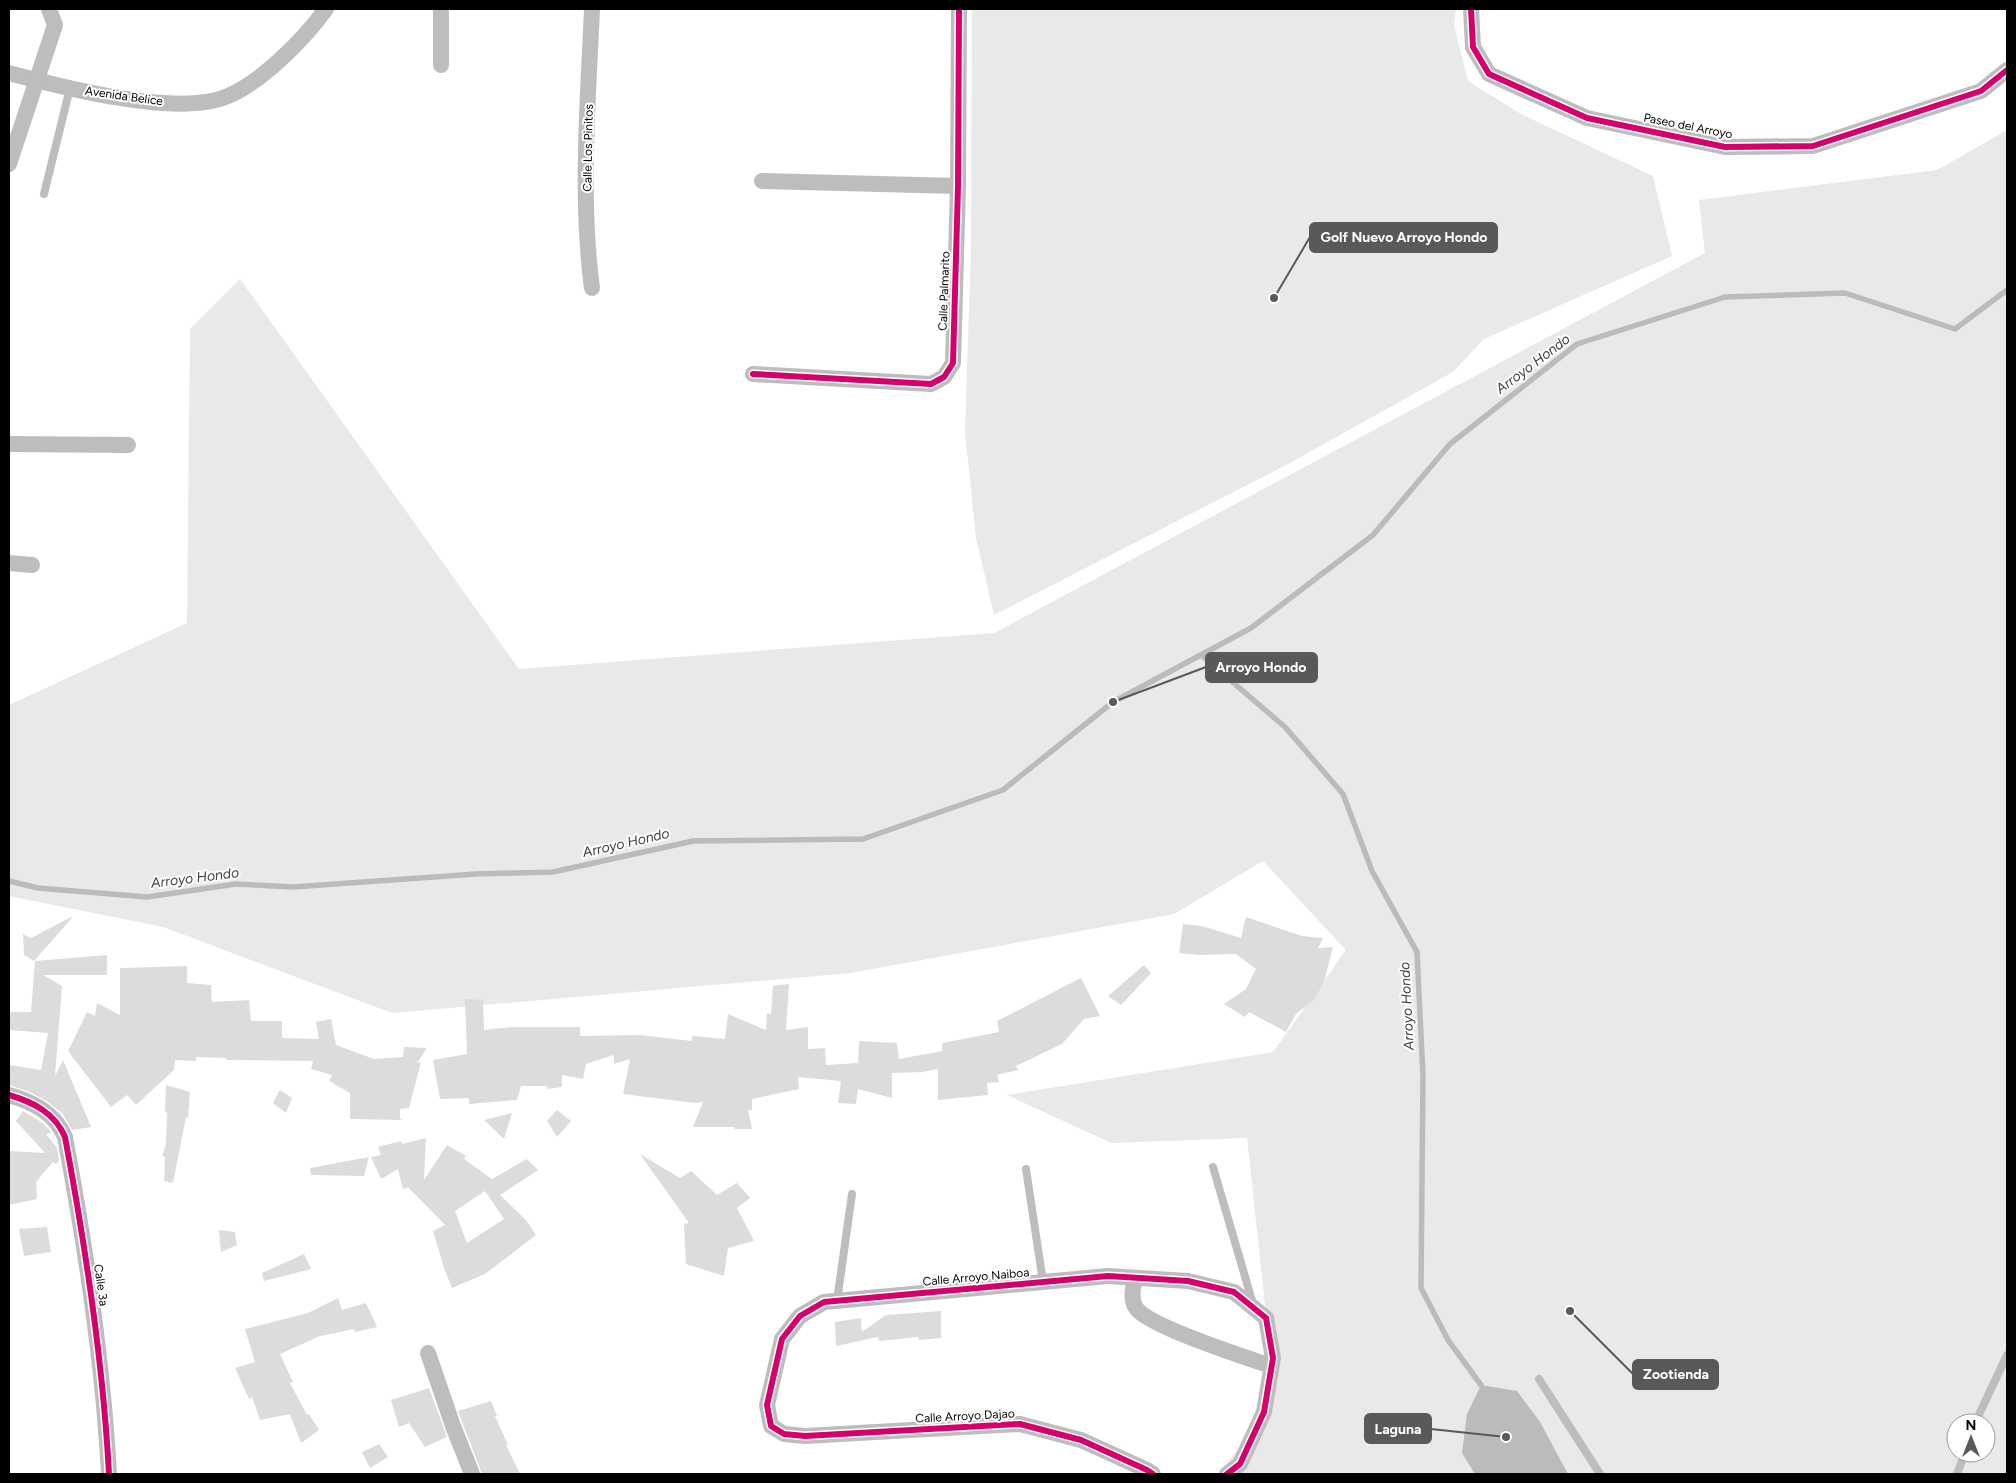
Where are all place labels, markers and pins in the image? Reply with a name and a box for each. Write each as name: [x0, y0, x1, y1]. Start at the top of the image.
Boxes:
callout: Golf Nuevo Arroyo Hondo: [1310, 223, 1497, 252]
callout: Arroyo Hondo: [1206, 653, 1317, 682]
callout: Zootienda: [1633, 1360, 1718, 1389]
callout: Laguna: [1365, 1414, 1431, 1443]

